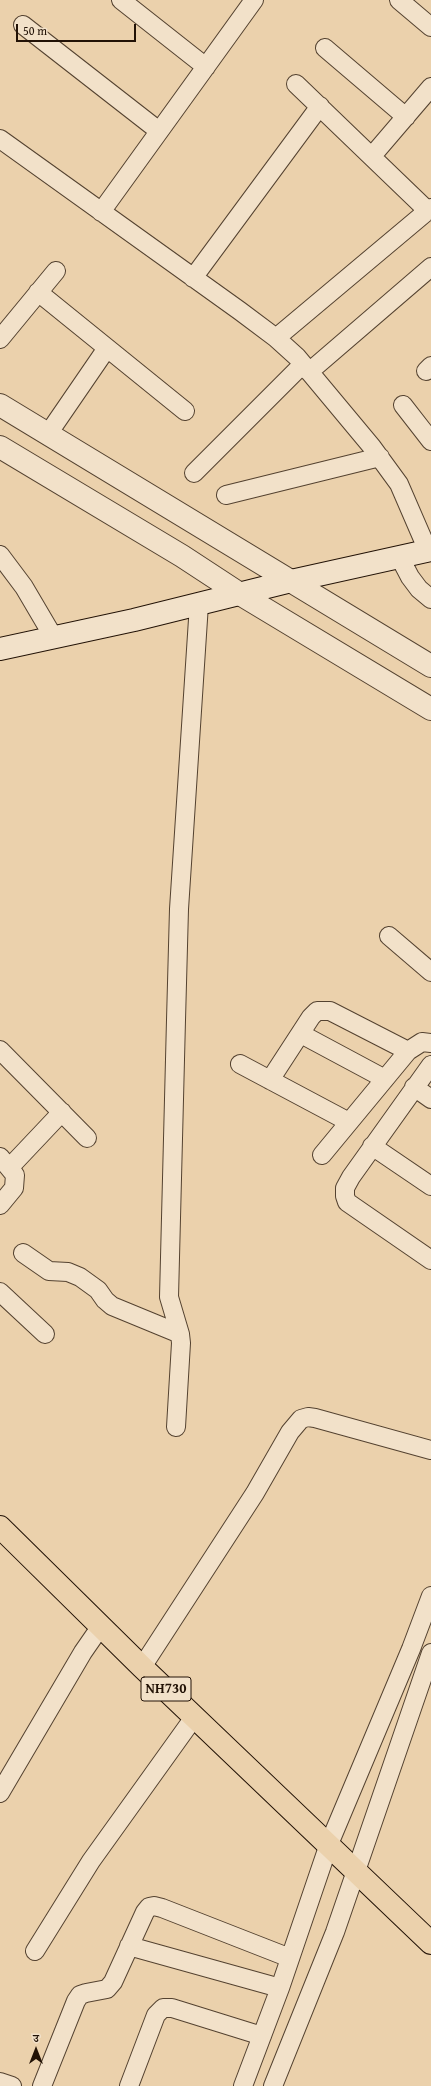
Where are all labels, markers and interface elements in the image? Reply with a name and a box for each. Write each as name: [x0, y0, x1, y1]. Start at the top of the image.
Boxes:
scale bar: [18, 16, 138, 42]
text: 50 m: [23, 22, 47, 39]
road number: NH730: [141, 1677, 191, 1701]
north arrow: [16, 2030, 56, 2070]
text: उ: [33, 2030, 39, 2046]

